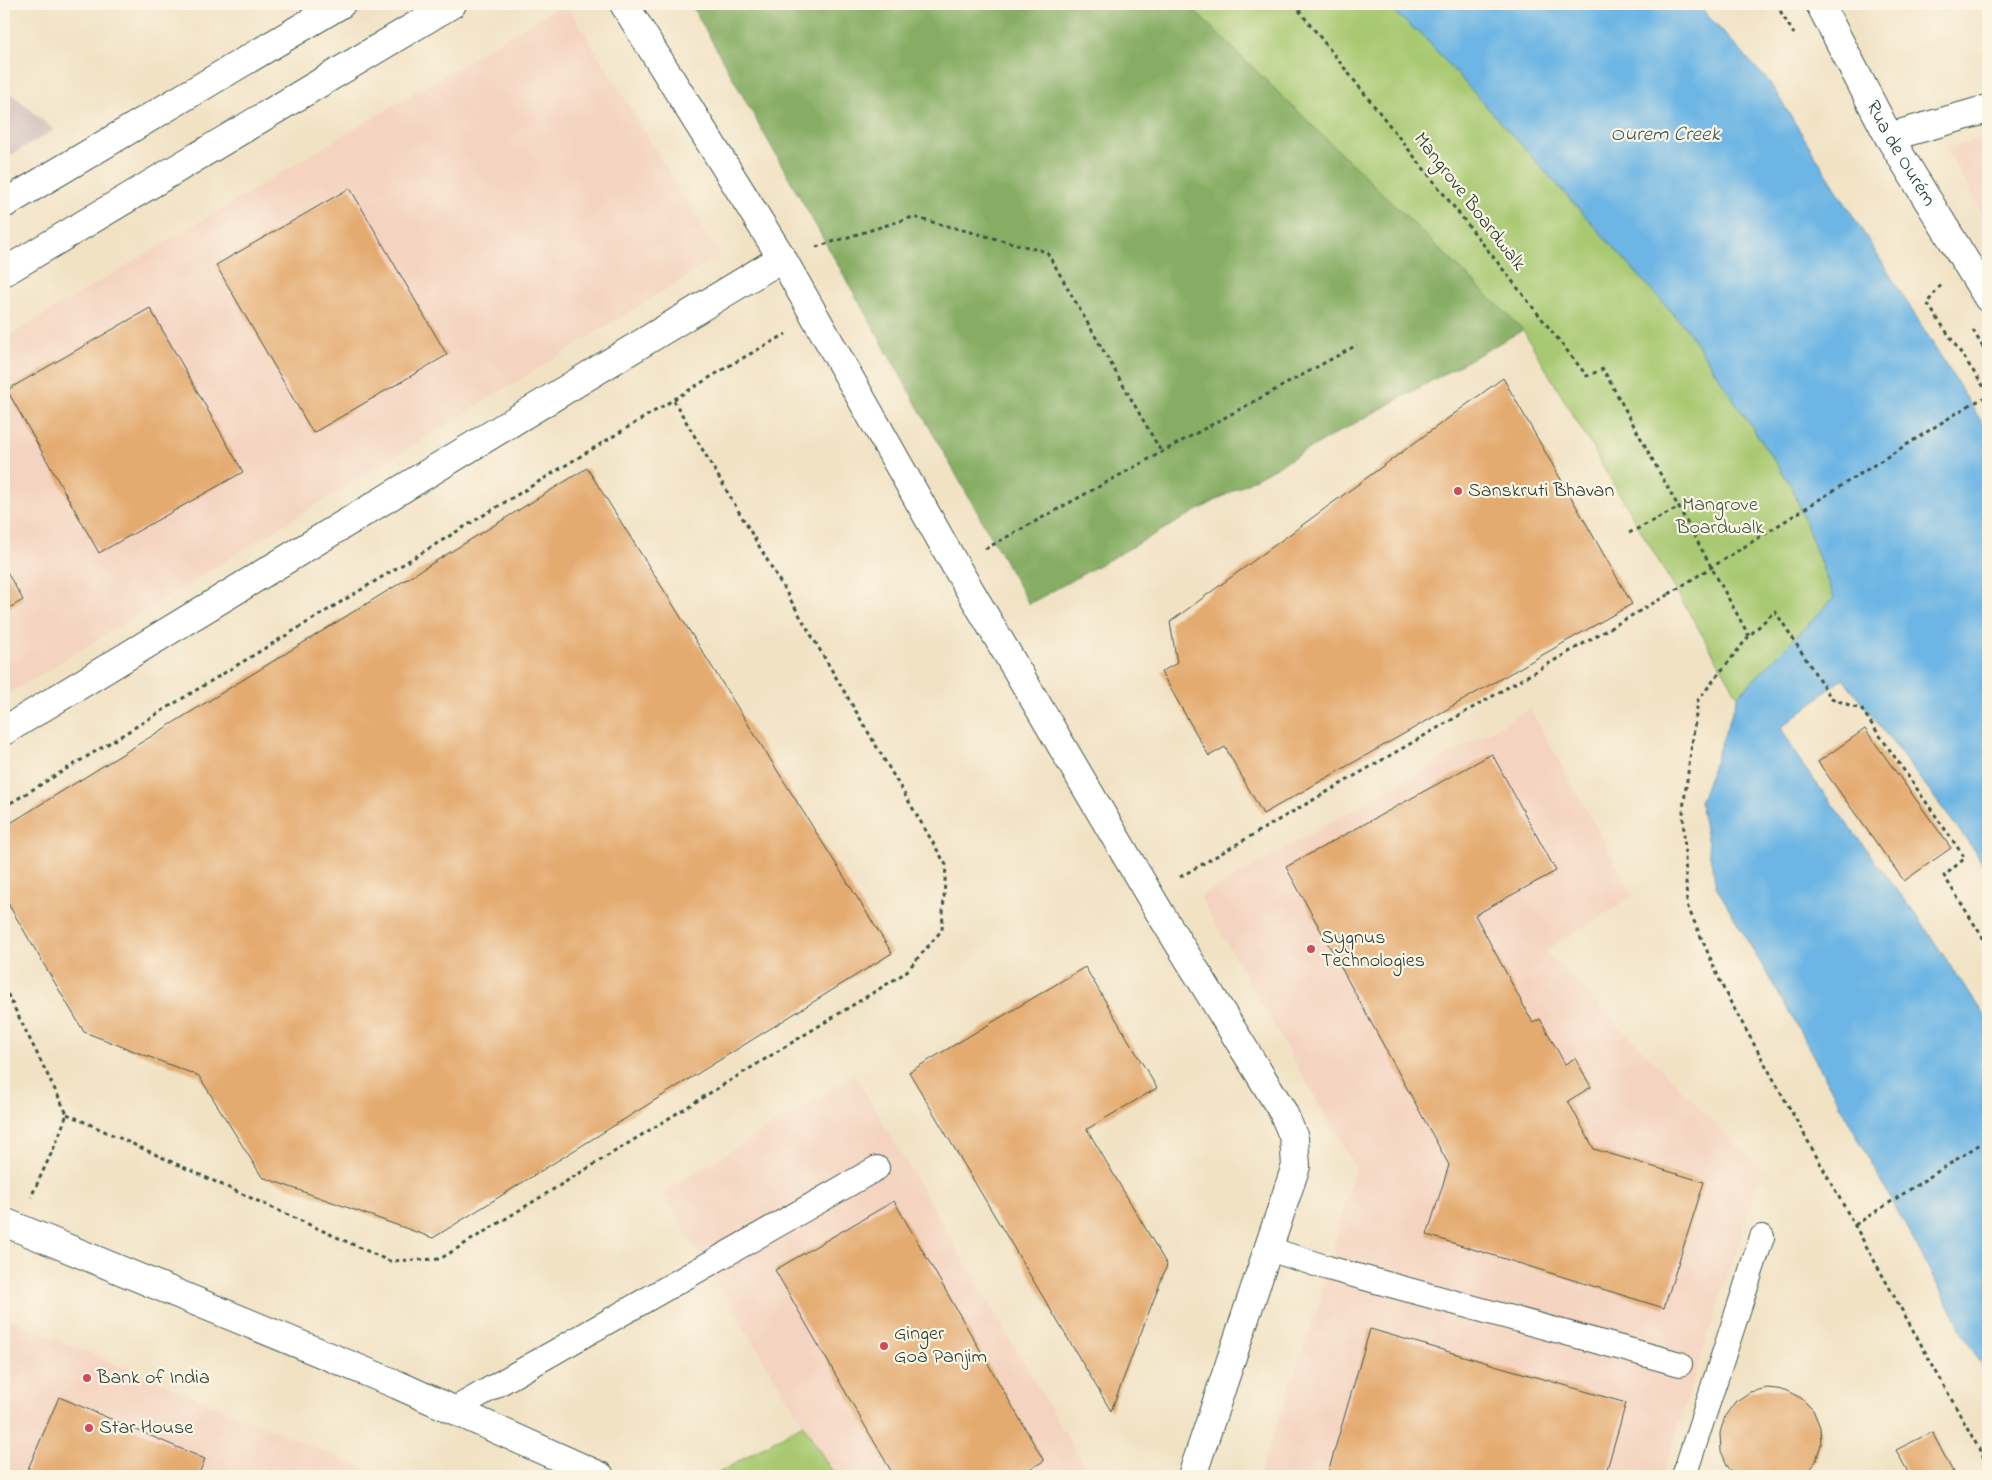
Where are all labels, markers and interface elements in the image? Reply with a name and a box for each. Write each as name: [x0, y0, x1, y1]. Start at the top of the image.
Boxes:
street label: Rua de Ourém: [1858, 96, 1943, 212]
water label: Ourem Creek: [1610, 120, 1720, 150]
street label: Mangrove Boardwalk: [1405, 127, 1533, 278]
place label: Sanskruti Bhavan: [1468, 477, 1614, 506]
marker: Sanskruti Bhavan: [1452, 485, 1464, 497]
park label: Mangrove Boardwalk: [1675, 491, 1764, 543]
place label: Sygnus Technologies: [1321, 924, 1425, 977]
marker: Sygnus Technologies: [1305, 943, 1317, 955]
place label: Ginger Goa Panjim: [894, 1320, 987, 1372]
marker: Ginger Goa Panjim: [878, 1340, 890, 1352]
place label: Bank of India: [96, 1364, 210, 1393]
marker: Bank of India: [81, 1372, 93, 1384]
place label: Star House: [99, 1414, 193, 1443]
marker: Star House: [83, 1422, 95, 1434]

